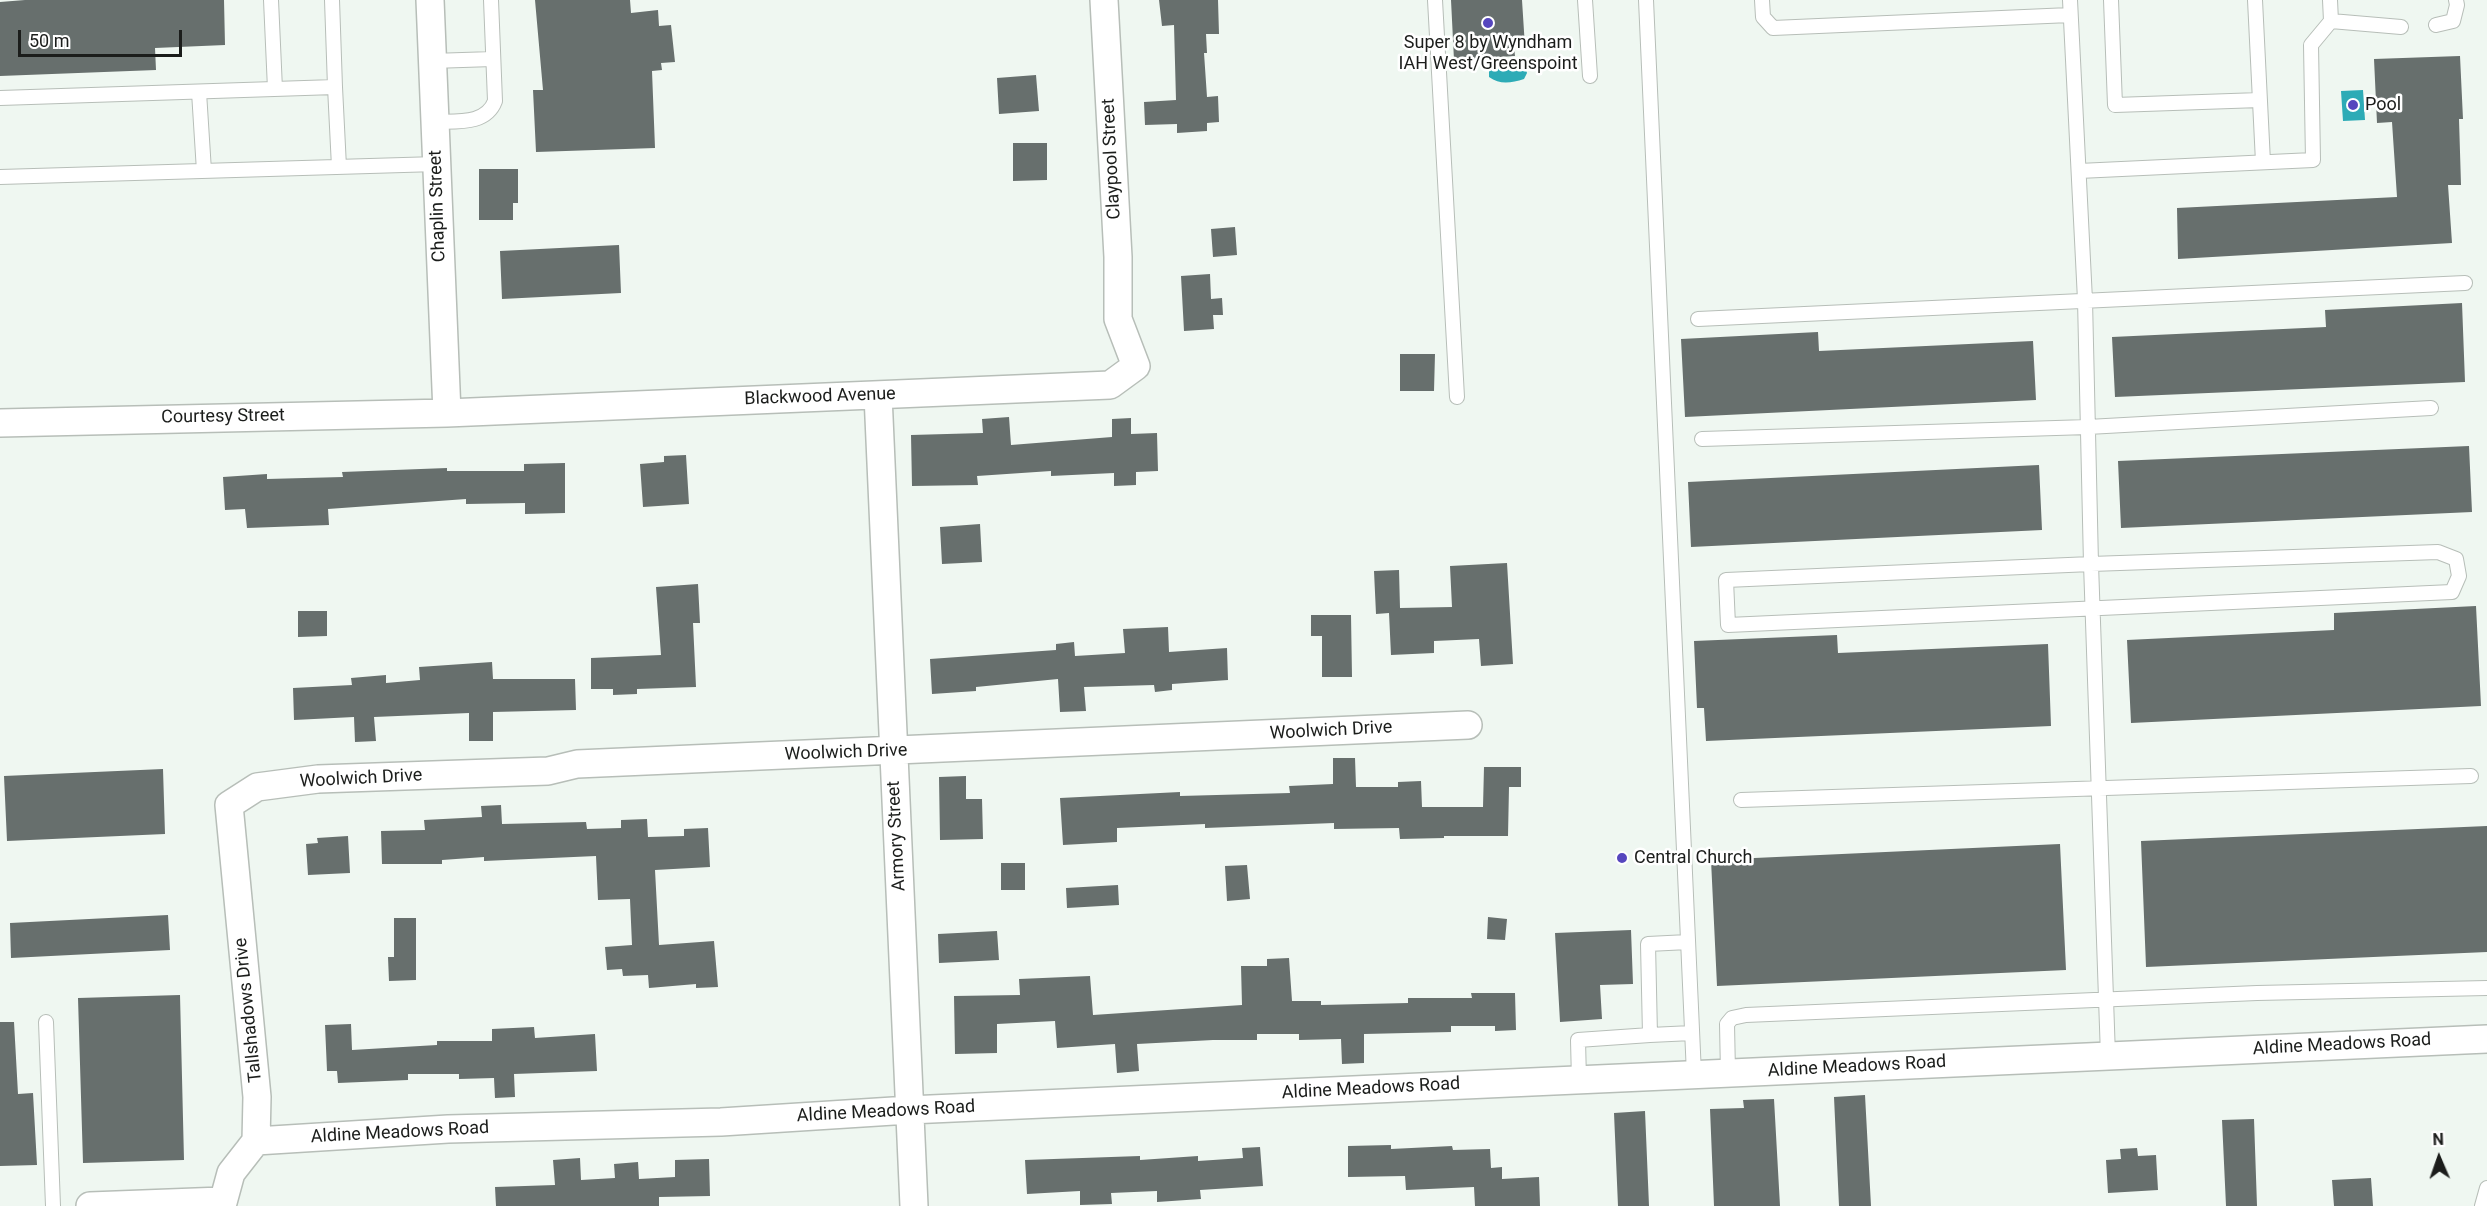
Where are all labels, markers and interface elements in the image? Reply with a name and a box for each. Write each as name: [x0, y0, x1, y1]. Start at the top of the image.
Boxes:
marker: Super 8 by Wyndham IAH West/Greenspoint: [1481, 16, 1495, 30]
scale bar: [21, 18, 184, 56]
text: 50 m: [29, 30, 69, 51]
place label: Super 8 by Wyndham IAH West/Greenspoint: [1398, 32, 1578, 74]
place label: Pool: [2365, 94, 2401, 116]
street label: Claypool Street: [1098, 98, 1126, 220]
marker: Pool: [2346, 98, 2360, 112]
street label: Chaplin Street: [425, 150, 451, 262]
street label: Blackwood Avenue: [744, 384, 896, 410]
street label: Courtesy Street: [161, 405, 285, 429]
street label: Woolwich Drive: [1269, 717, 1393, 745]
street label: Woolwich Drive: [784, 740, 908, 766]
street label: Woolwich Drive: [299, 765, 423, 793]
street label: Armory Street: [883, 780, 911, 892]
place label: Central Church: [1634, 847, 1752, 869]
marker: Central Church: [1615, 851, 1629, 865]
street label: Tallshadows Drive: [231, 937, 267, 1083]
street label: Aldine Meadows Road: [2252, 1030, 2432, 1060]
street label: Aldine Meadows Road: [1767, 1052, 1947, 1082]
street label: Aldine Meadows Road: [1281, 1074, 1461, 1104]
street label: Aldine Meadows Road: [796, 1097, 976, 1127]
street label: Aldine Meadows Road: [310, 1118, 490, 1148]
north arrow: [2409, 1128, 2469, 1188]
text: N: [2432, 1130, 2444, 1149]

